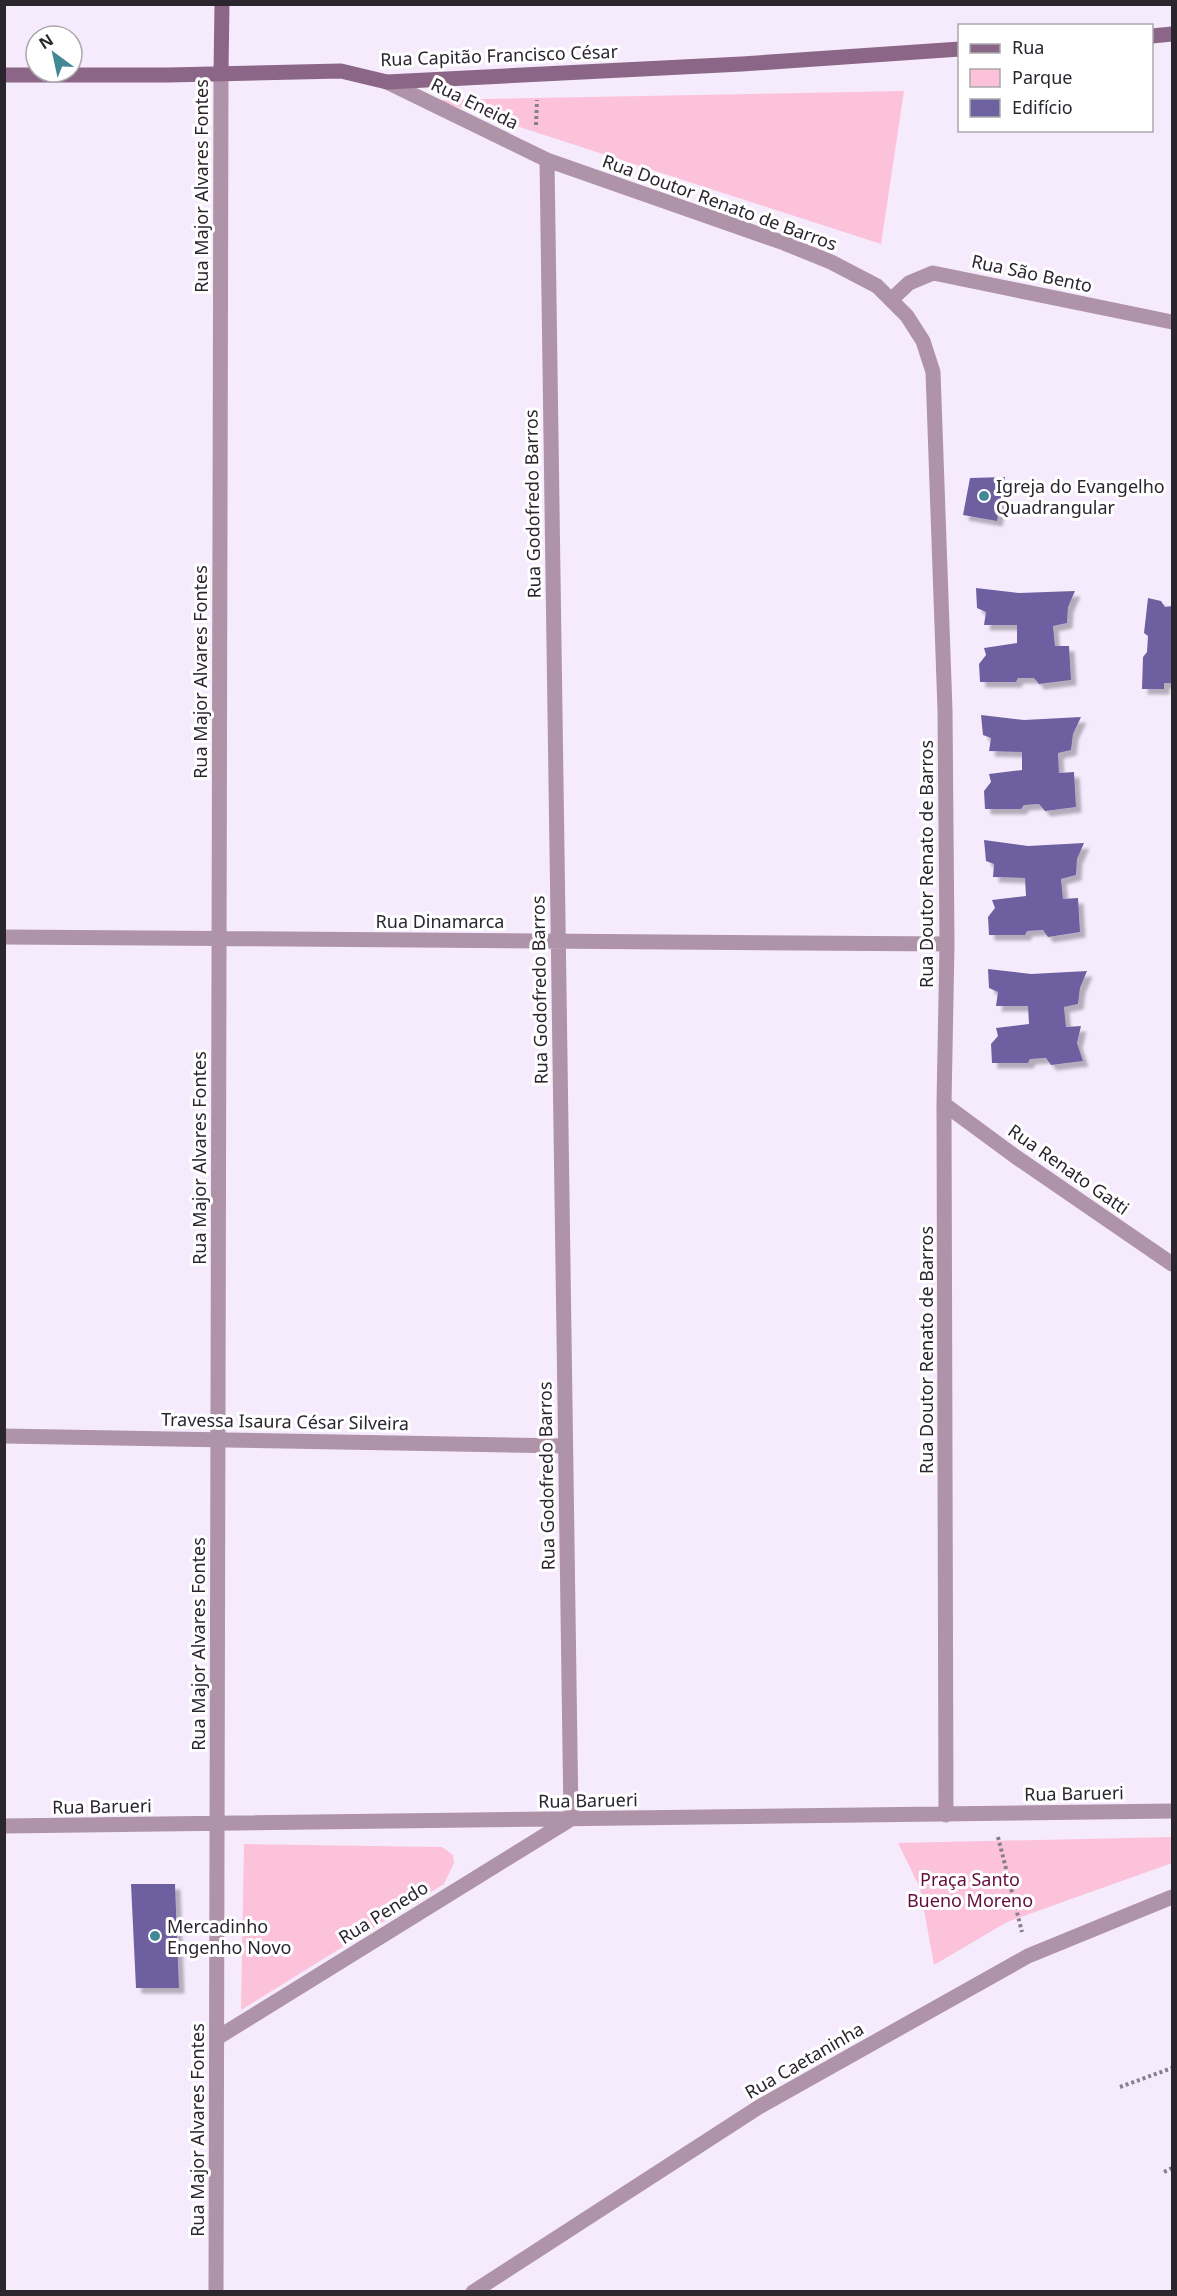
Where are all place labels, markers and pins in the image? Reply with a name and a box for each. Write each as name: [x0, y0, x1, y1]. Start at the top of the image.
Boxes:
place label: Igreja do Evangelho Quadrangular: [996, 474, 1165, 519]
marker: Igreja do Evangelho Quadrangular: [977, 489, 991, 503]
place label: Mercadinho Engenho Novo: [167, 1914, 291, 1959]
marker: Mercadinho Engenho Novo: [148, 1929, 162, 1943]

